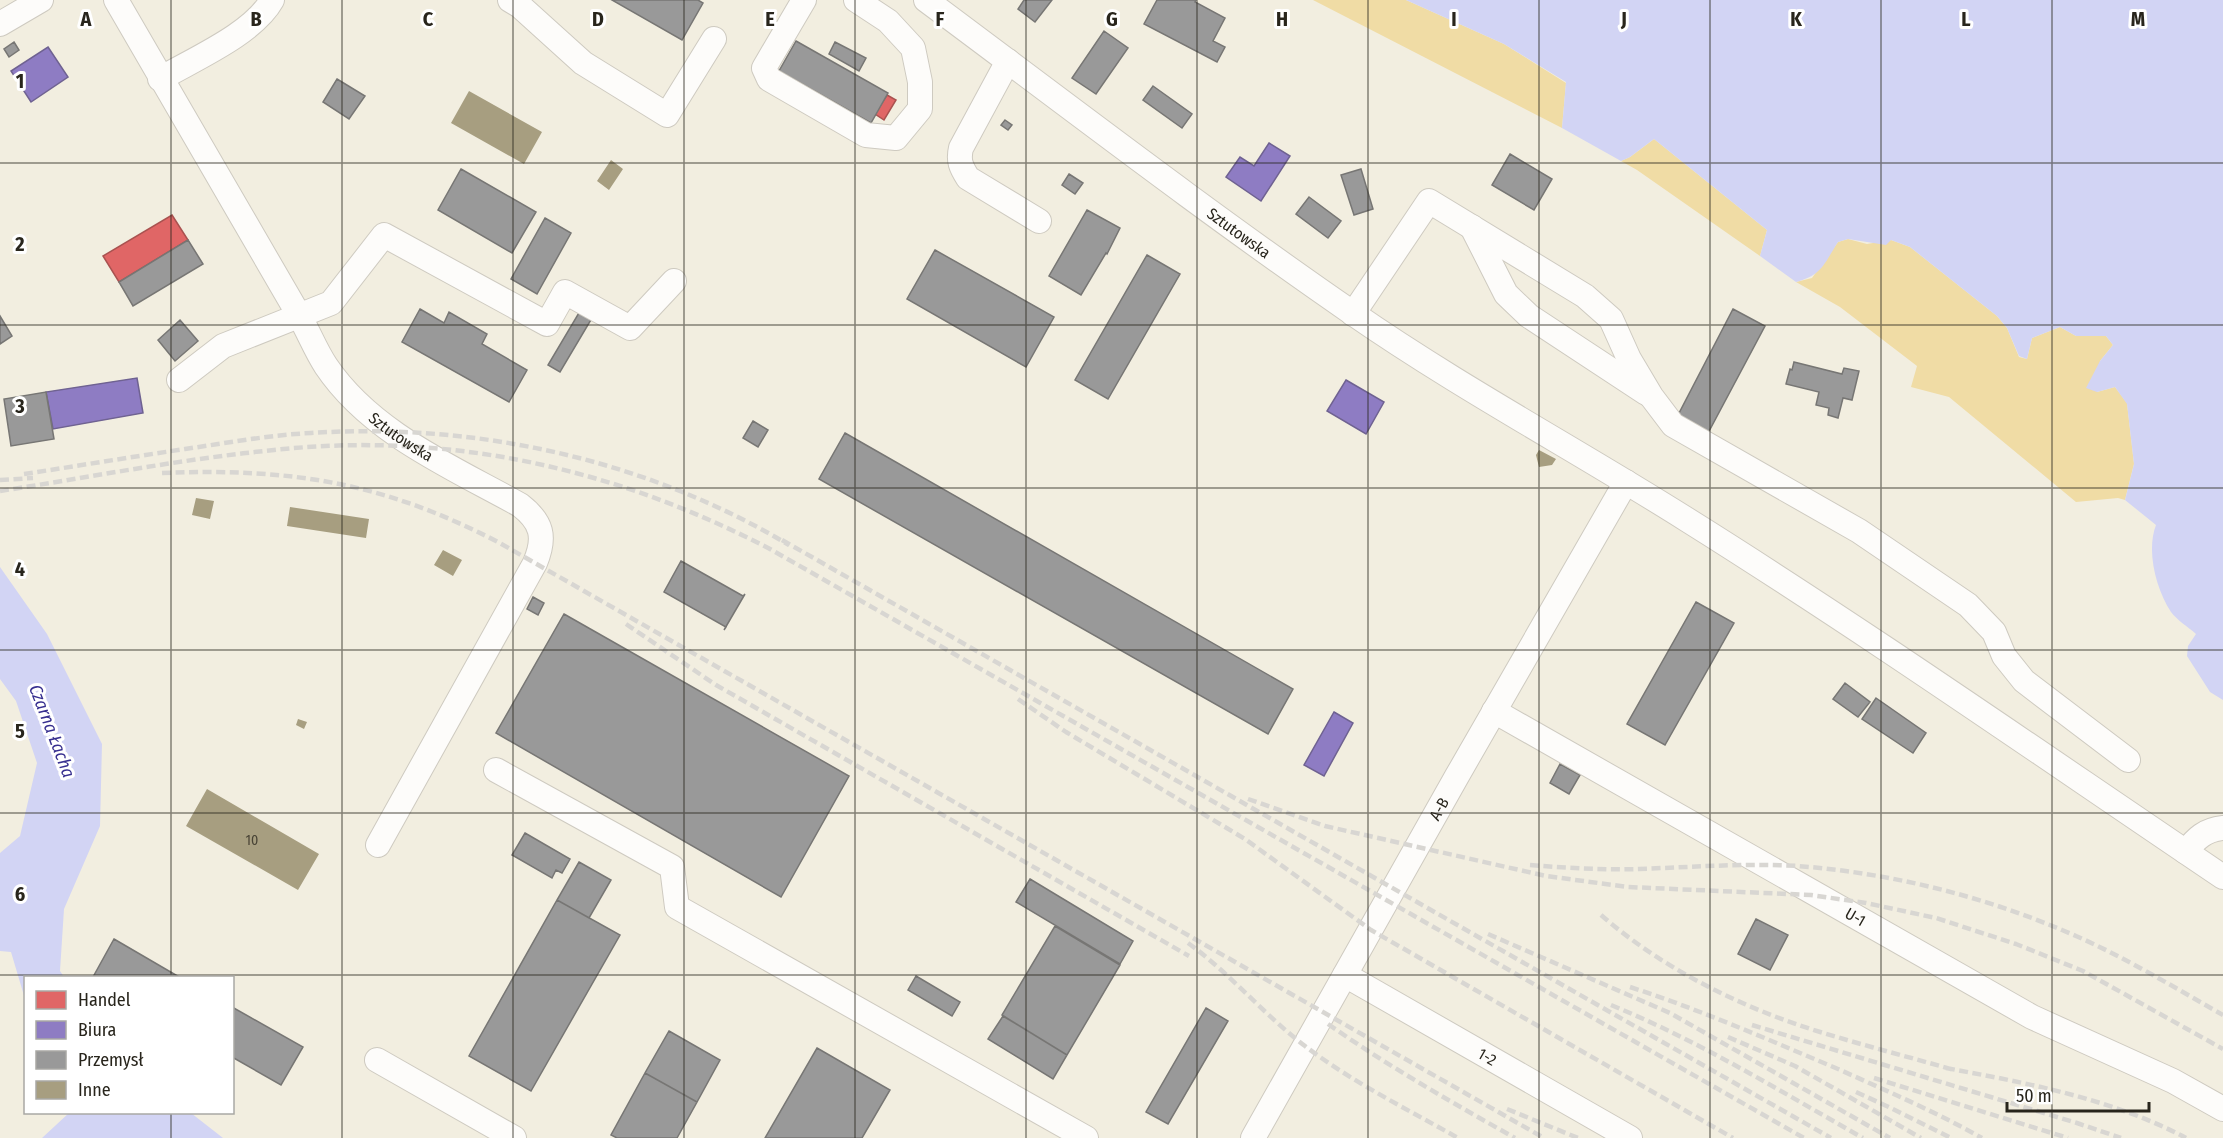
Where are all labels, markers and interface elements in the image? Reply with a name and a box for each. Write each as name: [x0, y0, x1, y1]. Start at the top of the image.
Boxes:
text: A: [80, 7, 93, 31]
text: B: [250, 7, 262, 31]
text: C: [423, 7, 434, 31]
text: D: [592, 7, 604, 31]
text: E: [765, 7, 775, 31]
text: F: [936, 7, 945, 31]
text: G: [1106, 7, 1118, 31]
text: H: [1276, 7, 1288, 31]
text: I: [1451, 7, 1457, 31]
text: J: [1620, 7, 1627, 31]
text: K: [1790, 7, 1802, 31]
text: L: [1961, 7, 1971, 31]
text: M: [2131, 7, 2145, 31]
text: 1: [16, 69, 24, 93]
street label: Sztutowska: [1204, 203, 1274, 262]
text: 2: [14, 232, 25, 256]
text: 3: [14, 394, 25, 418]
street label: Sztutowska: [365, 408, 437, 465]
text: 4: [15, 557, 25, 581]
water label: Czarna Łacha: [24, 681, 80, 781]
text: 5: [15, 719, 25, 743]
street label: A-B: [1425, 794, 1453, 823]
house number: 10: [246, 832, 258, 849]
text: 6: [15, 882, 25, 906]
street label: U-1: [1842, 903, 1869, 930]
legend: [24, 976, 234, 1114]
text: Handel: [78, 989, 131, 1011]
text: Biura: [78, 1019, 117, 1041]
street label: 1-2: [1475, 1044, 1500, 1069]
text: Przemysł: [78, 1049, 144, 1071]
scale bar: [2007, 1075, 2150, 1113]
text: Inne: [78, 1079, 111, 1101]
text: 50 m: [2016, 1085, 2052, 1107]

